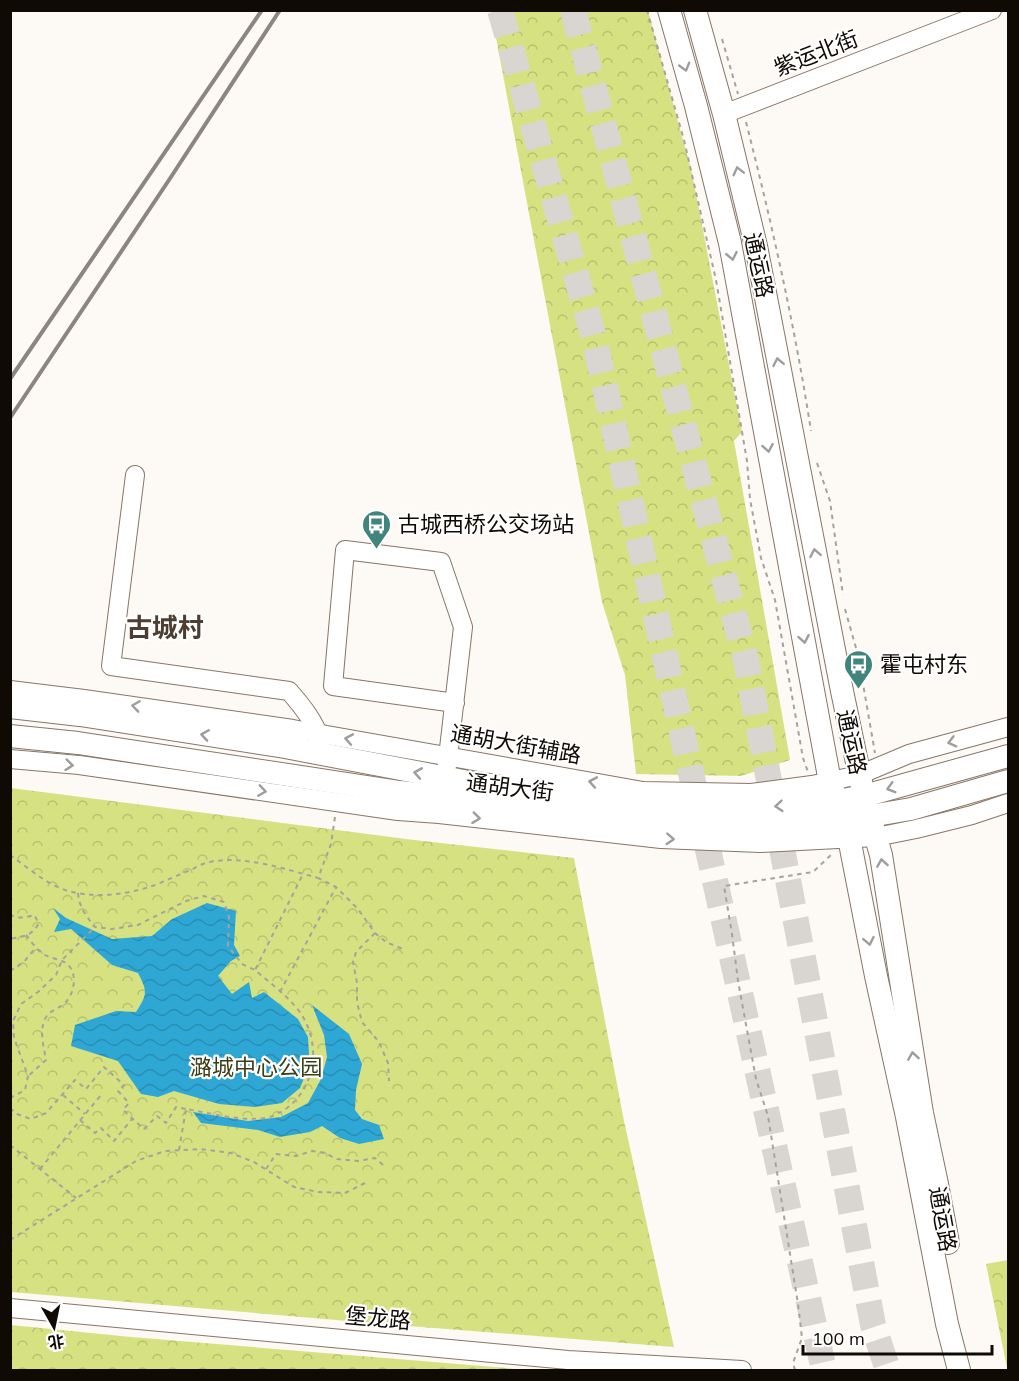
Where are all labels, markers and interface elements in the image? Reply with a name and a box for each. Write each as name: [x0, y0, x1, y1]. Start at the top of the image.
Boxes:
street label: 紫运北街: [770, 24, 862, 82]
one-way arrow: [678, 61, 690, 72]
one-way arrow: [732, 166, 745, 176]
street label: 通运路: [738, 230, 780, 300]
one-way arrow: [725, 251, 738, 261]
one-way arrow: [772, 357, 785, 367]
one-way arrow: [761, 442, 774, 452]
bus stop icon: 古城西桥公交场站: [361, 508, 393, 550]
place label: 古城西桥公交场站: [398, 510, 574, 538]
one-way arrow: [809, 548, 822, 558]
district label: 古城村: [126, 611, 204, 644]
one-way arrow: [797, 634, 810, 644]
bus stop icon: 霍屯村东: [843, 648, 875, 690]
place label: 霍屯村东: [880, 650, 968, 678]
one-way arrow: [131, 701, 141, 713]
street label: 通运路: [831, 707, 873, 777]
street label: 通胡大街辅路: [449, 719, 583, 769]
one-way arrow: [201, 729, 210, 741]
one-way arrow: [345, 734, 354, 746]
one-way arrow: [947, 735, 957, 748]
one-way arrow: [64, 758, 73, 770]
one-way arrow: [413, 767, 423, 780]
street label: 通胡大街: [465, 768, 555, 806]
one-way arrow: [588, 777, 598, 789]
one-way arrow: [886, 781, 897, 793]
one-way arrow: [257, 785, 266, 797]
one-way arrow: [774, 799, 783, 812]
one-way arrow: [472, 811, 481, 824]
one-way arrow: [665, 833, 674, 846]
one-way arrow: [876, 858, 889, 868]
one-way arrow: [862, 935, 875, 945]
one-way arrow: [907, 1051, 919, 1060]
park label: 潞城中心公园: [190, 1053, 322, 1081]
street label: 通运路: [923, 1184, 963, 1254]
north arrow: [24, 1297, 84, 1357]
street label: 堡龙路: [344, 1301, 412, 1335]
scale bar: [803, 1318, 992, 1356]
text: 100 m: [812, 1327, 865, 1350]
text: 北: [47, 1331, 66, 1353]

